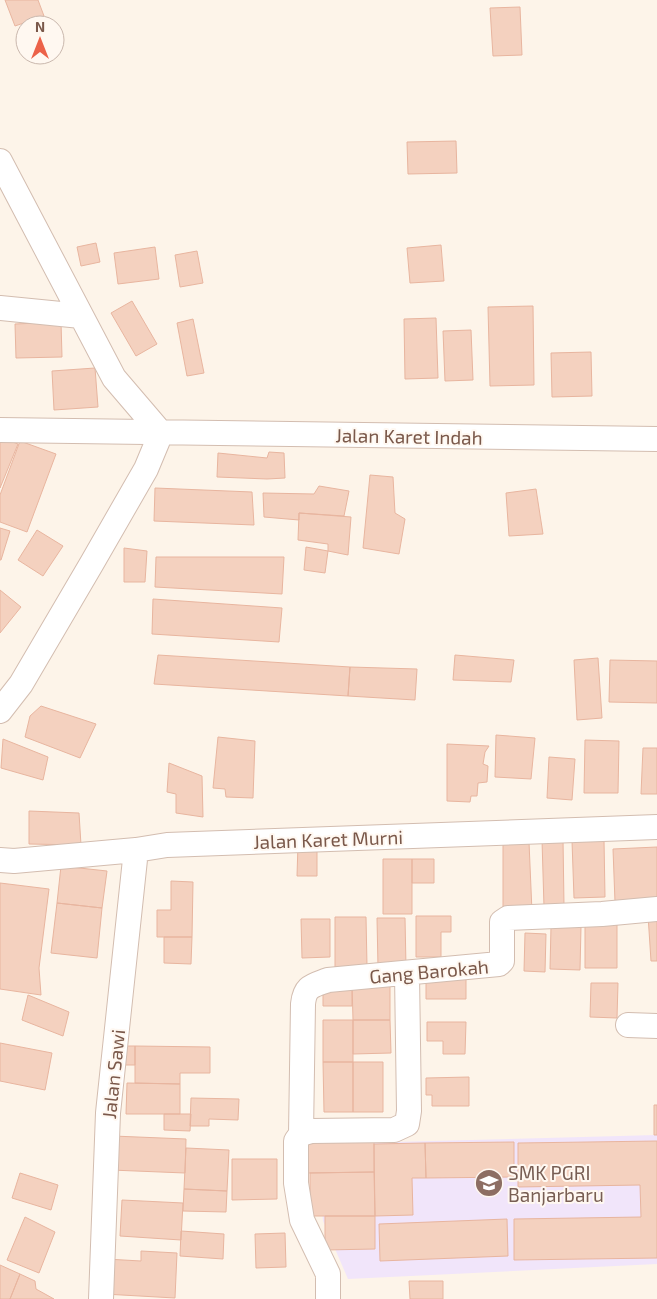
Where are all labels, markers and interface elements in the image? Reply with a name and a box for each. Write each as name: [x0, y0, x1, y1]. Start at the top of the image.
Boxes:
north arrow: [15, 15, 65, 65]
text: N: [35, 18, 45, 35]
street label: Jalan Karet Indah: [335, 423, 483, 449]
street label: Jalan Karet Murni: [253, 825, 403, 853]
street label: Gang Barokah: [368, 954, 490, 988]
street label: Jalan Sawi: [97, 1028, 129, 1120]
place label: SMK PGRI Banjarbaru: [508, 1161, 604, 1206]
school or university icon: SMK PGRI Banjarbaru: [474, 1168, 504, 1198]

